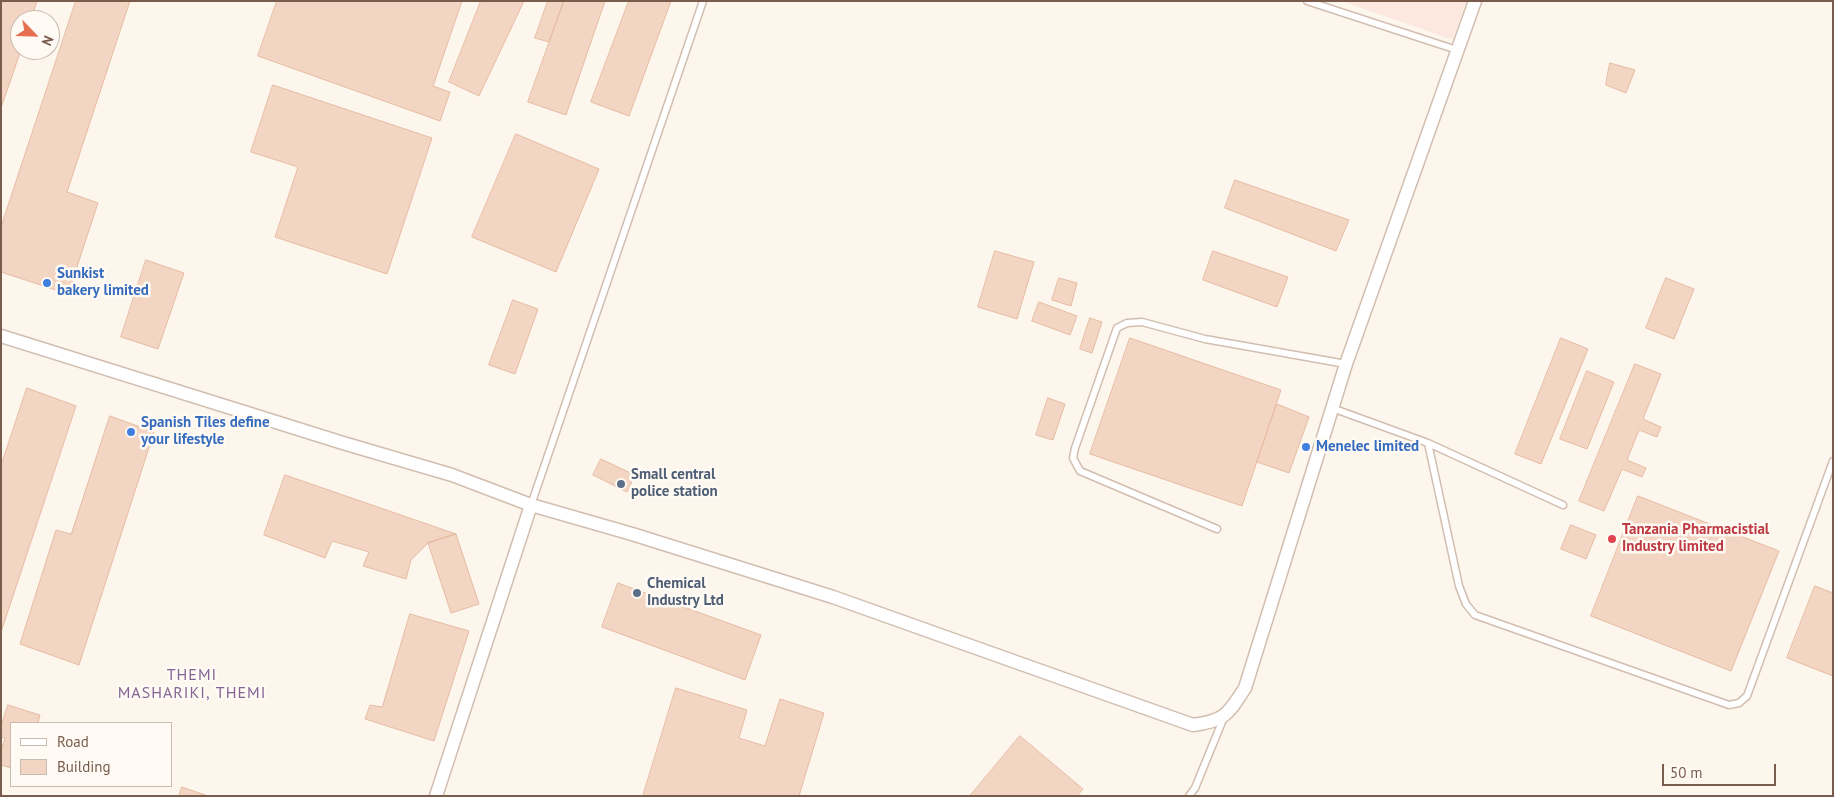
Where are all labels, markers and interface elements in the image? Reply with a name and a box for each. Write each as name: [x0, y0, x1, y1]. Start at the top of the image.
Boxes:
north arrow: [10, 10, 60, 60]
text: N: [38, 33, 58, 49]
place label: Sunkist bakery limited: [57, 265, 149, 300]
marker: Sunkist bakery limited: [41, 277, 53, 289]
place label: Spanish Tiles define your lifestyle: [141, 414, 270, 449]
marker: Spanish Tiles define your lifestyle: [125, 426, 137, 438]
place label: Menelec limited: [1316, 438, 1419, 456]
marker: Menelec limited: [1300, 441, 1312, 453]
place label: Small central police station: [631, 466, 718, 501]
marker: Small central police station: [615, 478, 627, 490]
place label: Tanzania Pharmacistial Industry limited: [1622, 521, 1769, 556]
marker: Tanzania Pharmacistial Industry limited: [1606, 533, 1618, 545]
place label: Chemical Industry Ltd: [647, 575, 724, 610]
marker: Chemical Industry Ltd: [631, 587, 643, 599]
district label: THEMI MASHARIKI, THEMI: [116, 665, 268, 703]
legend: [10, 722, 172, 787]
text: Road: [57, 732, 89, 751]
scale bar: [1664, 754, 1778, 786]
text: Building: [57, 757, 111, 776]
text: 50 m: [1670, 763, 1703, 782]

